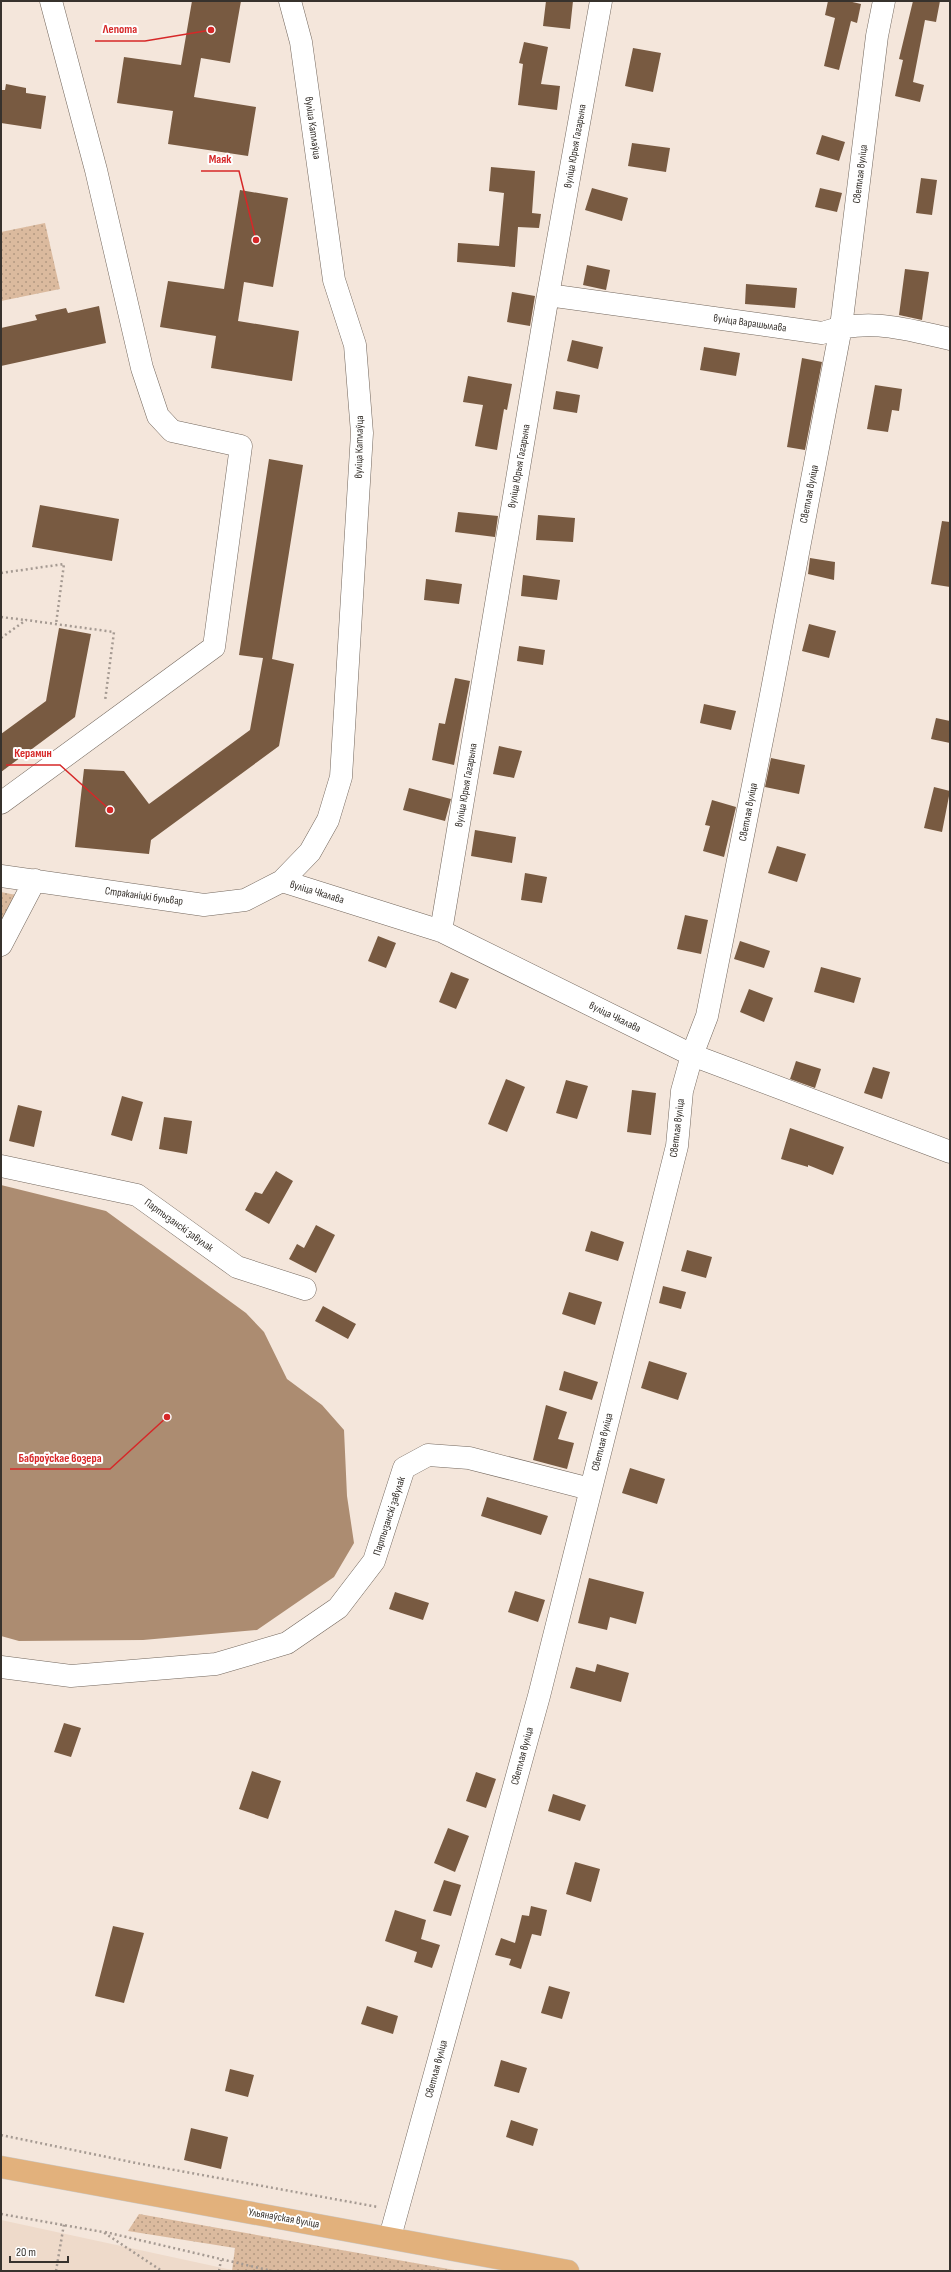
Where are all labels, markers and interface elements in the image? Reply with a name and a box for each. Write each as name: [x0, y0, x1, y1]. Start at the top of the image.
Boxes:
callout: Лепота: [95, 17, 145, 41]
text: Лепота: [102, 22, 137, 37]
street label: вуліца Катлаўца: [302, 96, 324, 160]
street label: вуліца Юрыя Гагарына: [561, 103, 589, 189]
street label: Светлая вуліца: [850, 144, 870, 204]
callout: Маяк: [201, 147, 239, 171]
text: Маяк: [209, 152, 232, 167]
street label: вуліца Варашылава: [713, 311, 787, 335]
street label: вуліца Катлаўца: [352, 415, 366, 479]
street label: вуліца Юрыя Гагарына: [505, 423, 533, 509]
street label: Светлая вуліца: [797, 464, 821, 524]
callout: Керамин: [6, 741, 60, 765]
street label: вуліца Юрыя Гагарына: [452, 742, 480, 828]
text: Керамин: [14, 746, 52, 761]
street label: Светлая вуліца: [736, 782, 760, 842]
street label: вуліца Чкалава: [288, 878, 346, 906]
street label: Страканіцкі бульвар: [104, 884, 184, 908]
street label: вуліца Чкалава: [587, 999, 643, 1035]
street label: Светлая вуліца: [667, 1098, 687, 1158]
street label: Партызанскі завулак: [142, 1196, 217, 1255]
street label: Светлая вуліца: [589, 1412, 615, 1472]
callout: Баброўскае возера: [10, 1445, 110, 1469]
text: Баброўскае возера: [18, 1451, 102, 1466]
street label: Партызанскі завулак: [370, 1474, 408, 1557]
street label: Светлая вуліца: [508, 1726, 536, 1786]
street label: Светлая вуліца: [422, 2039, 450, 2099]
street label: Ульянаўская вуліца: [248, 2205, 320, 2231]
scale bar: [10, 2238, 68, 2264]
text: 20 m: [16, 2245, 36, 2260]

